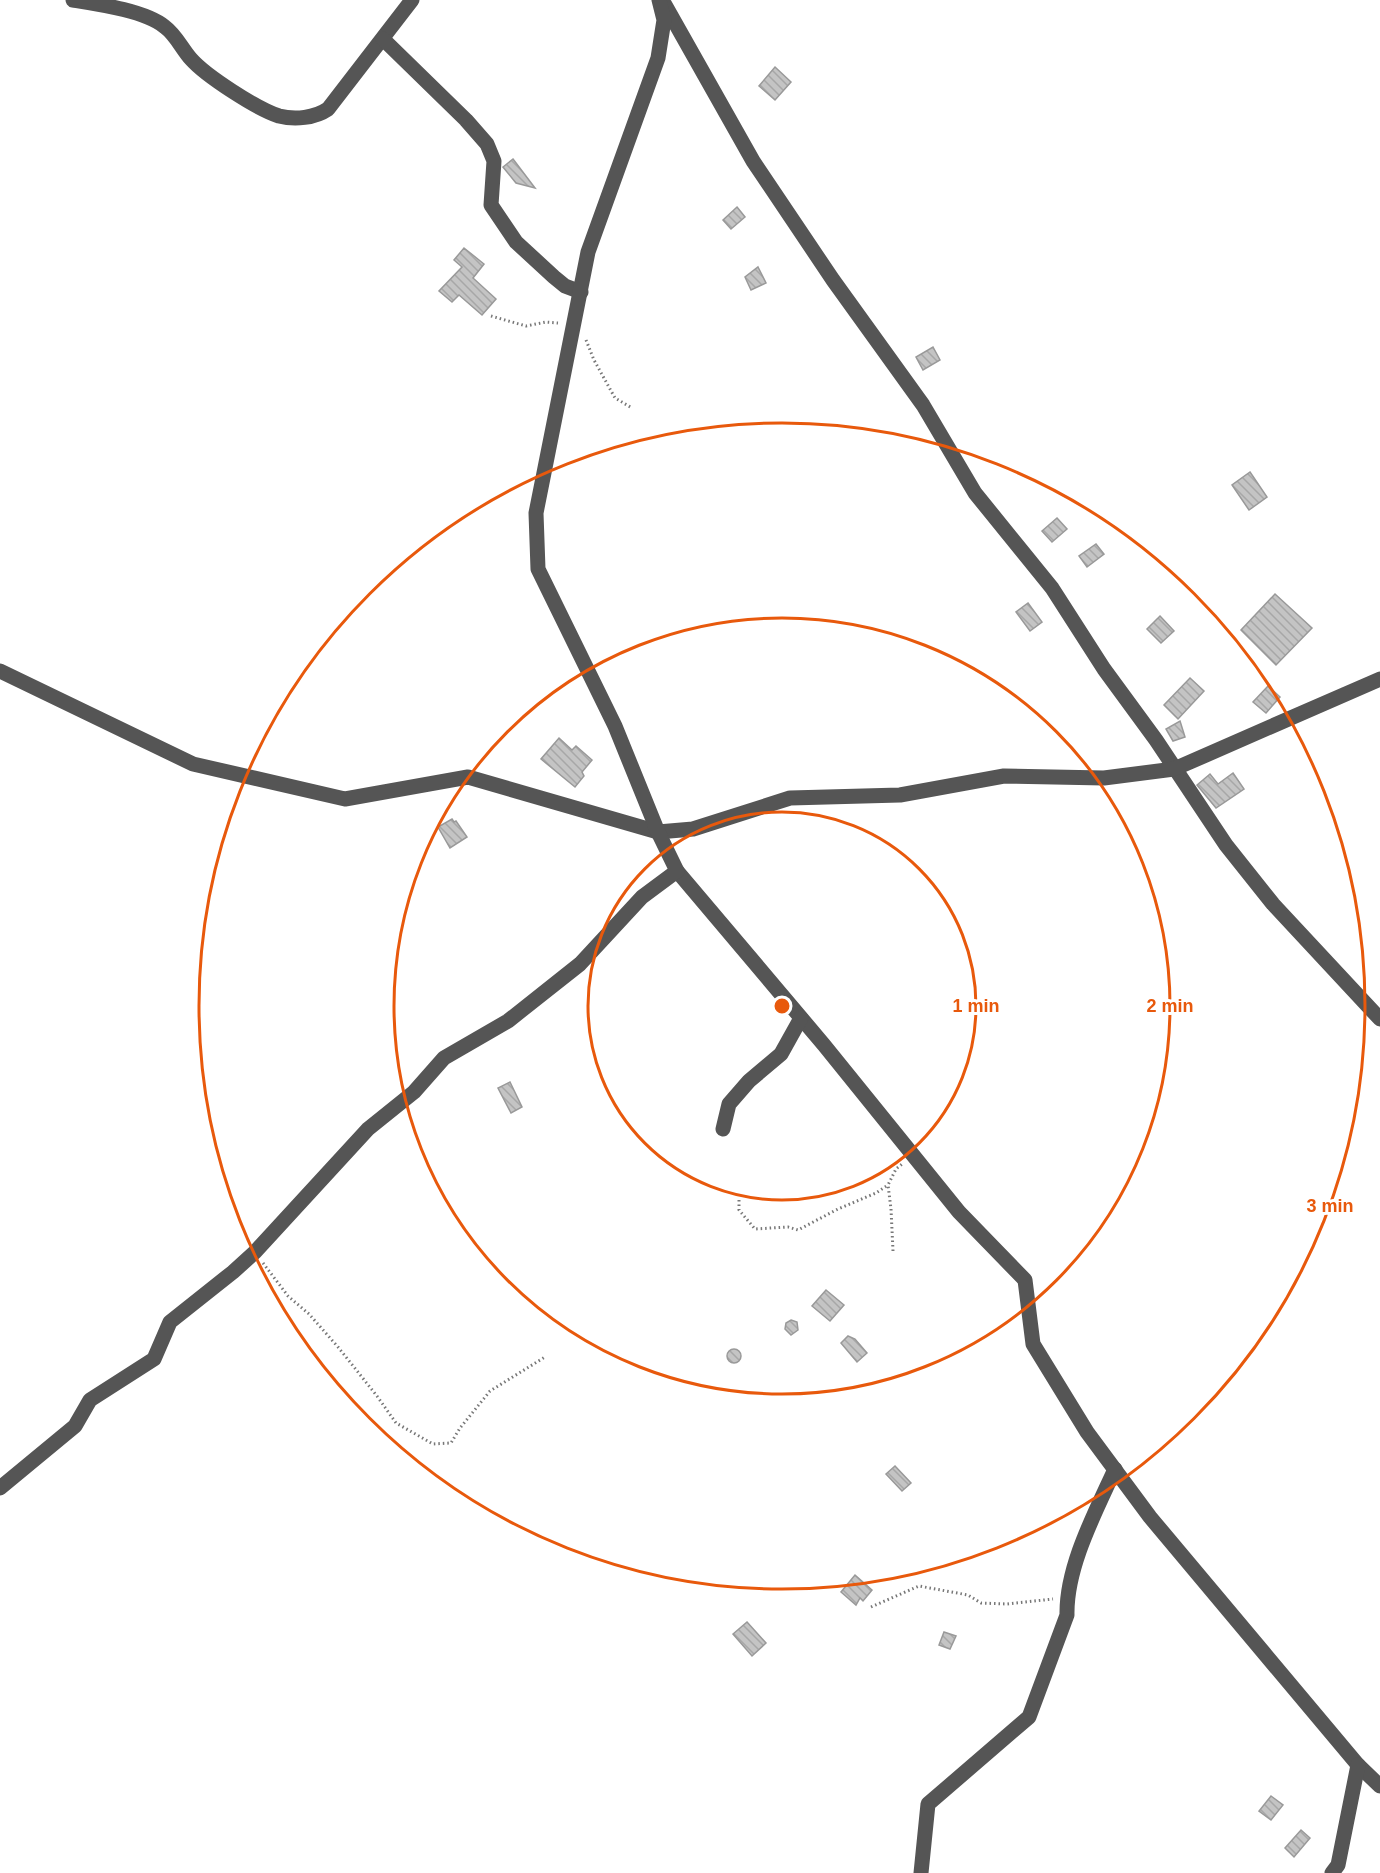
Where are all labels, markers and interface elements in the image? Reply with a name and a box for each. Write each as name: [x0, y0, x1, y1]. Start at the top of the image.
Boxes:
centre of rings: [772, 996, 792, 1016]
text: 1 min: [952, 996, 1000, 1016]
text: 2 min: [1146, 996, 1194, 1016]
text: 3 min: [1306, 1196, 1354, 1216]

